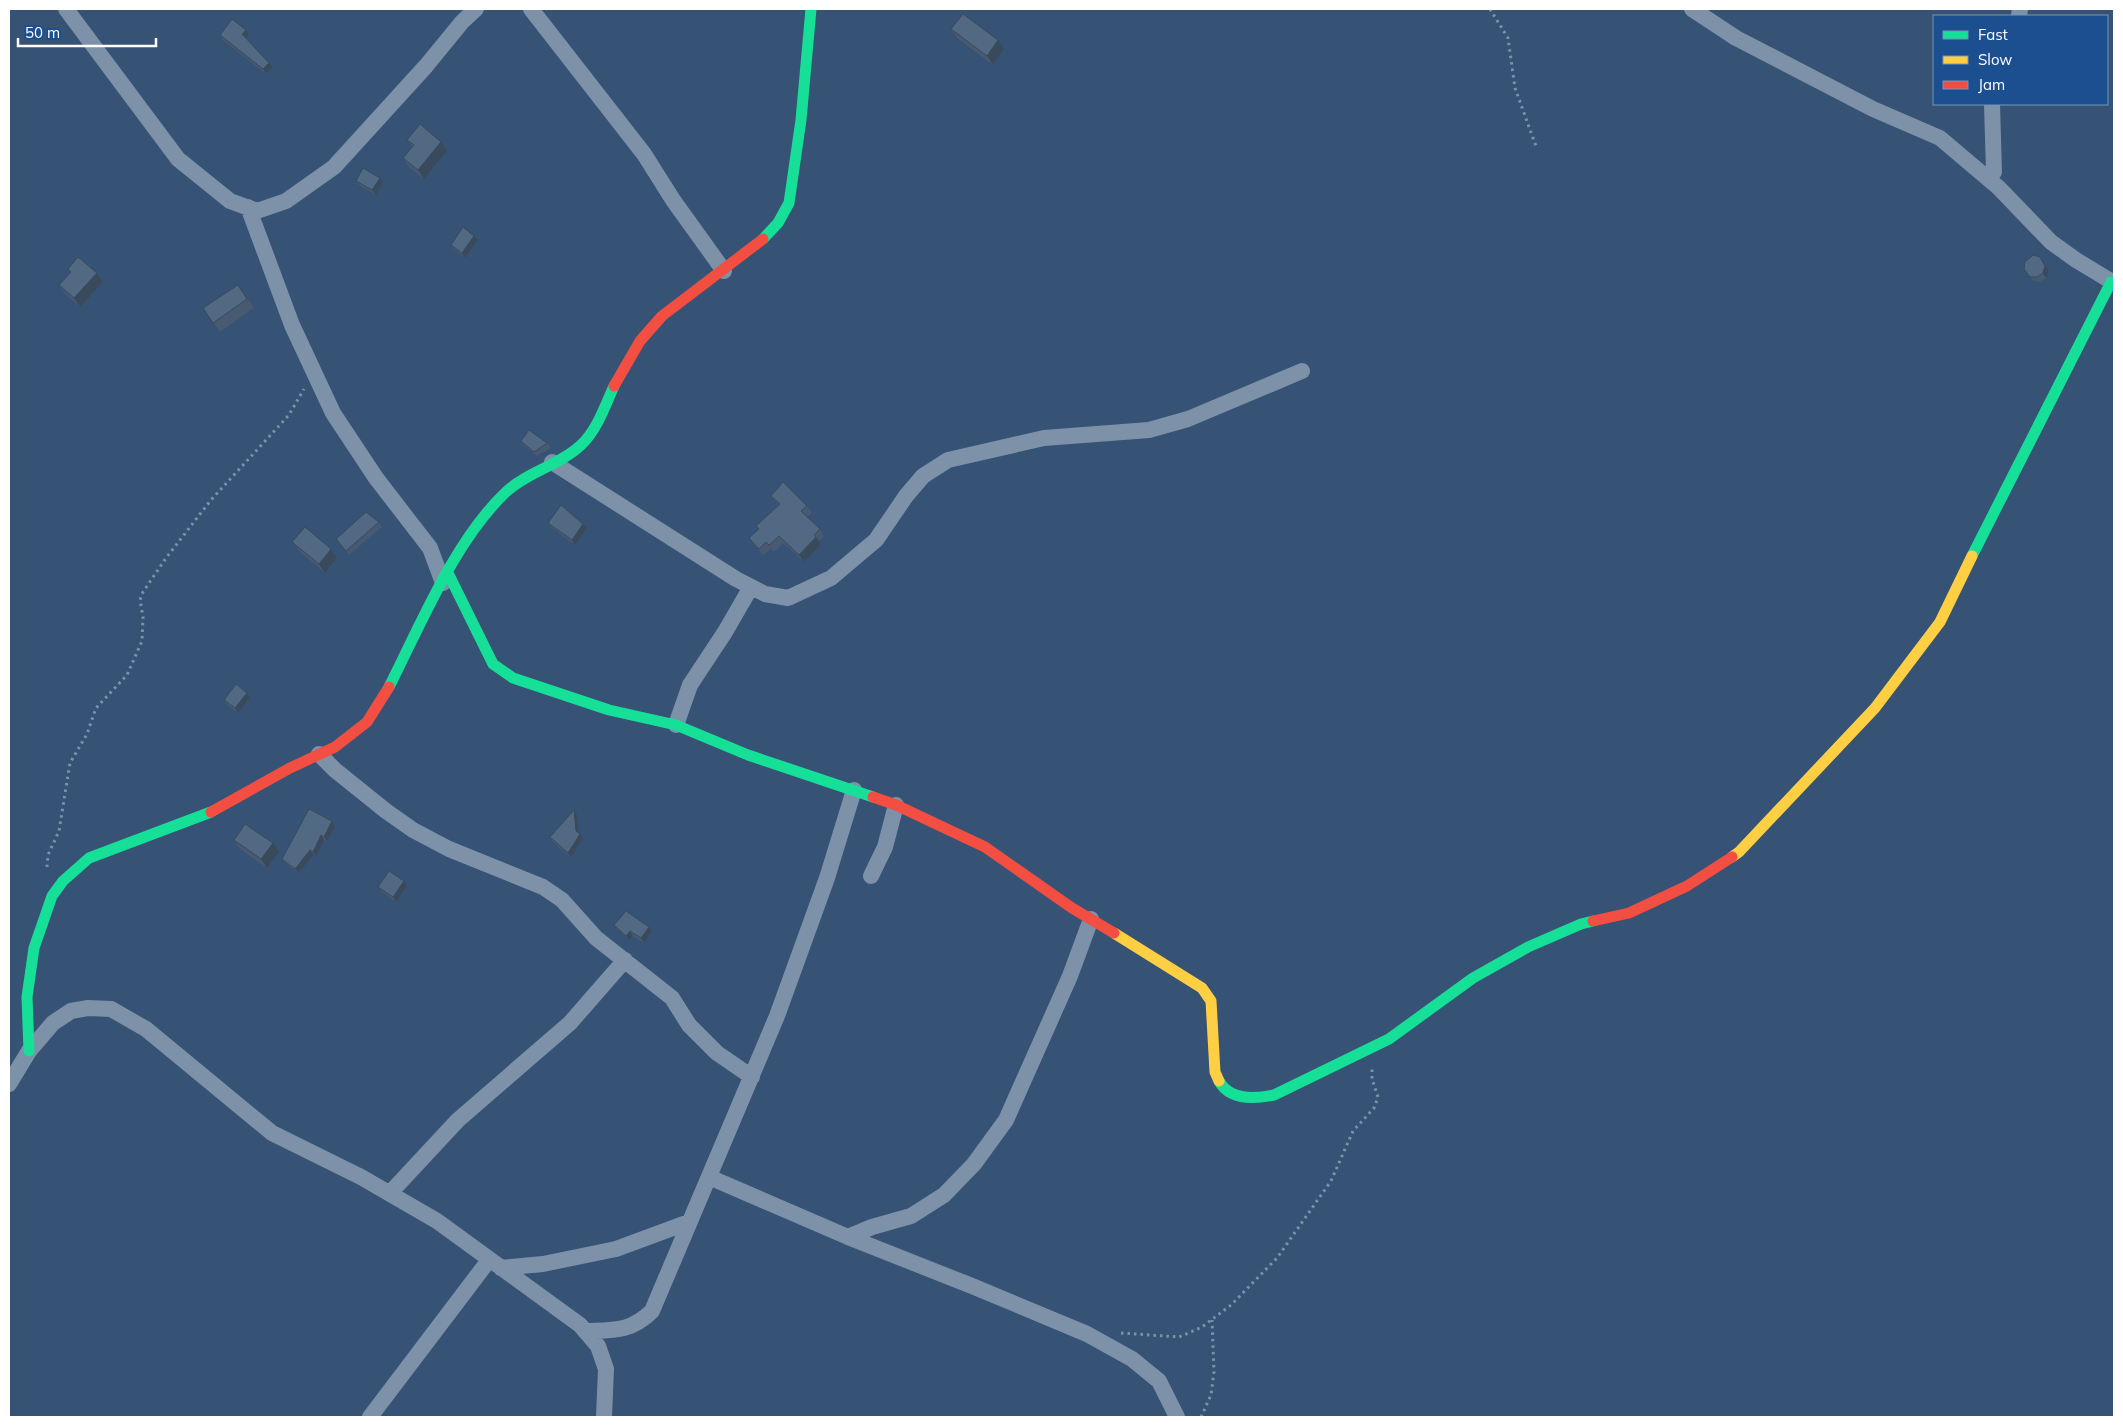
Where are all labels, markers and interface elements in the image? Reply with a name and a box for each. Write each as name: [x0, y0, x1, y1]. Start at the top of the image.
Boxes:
scale bar: [18, 15, 155, 47]
legend: [1933, 15, 2108, 105]
text: 50 m: [25, 23, 60, 42]
text: Fast: [1978, 25, 2008, 44]
text: Slow: [1978, 50, 2012, 69]
text: Jam: [1978, 75, 2005, 94]

